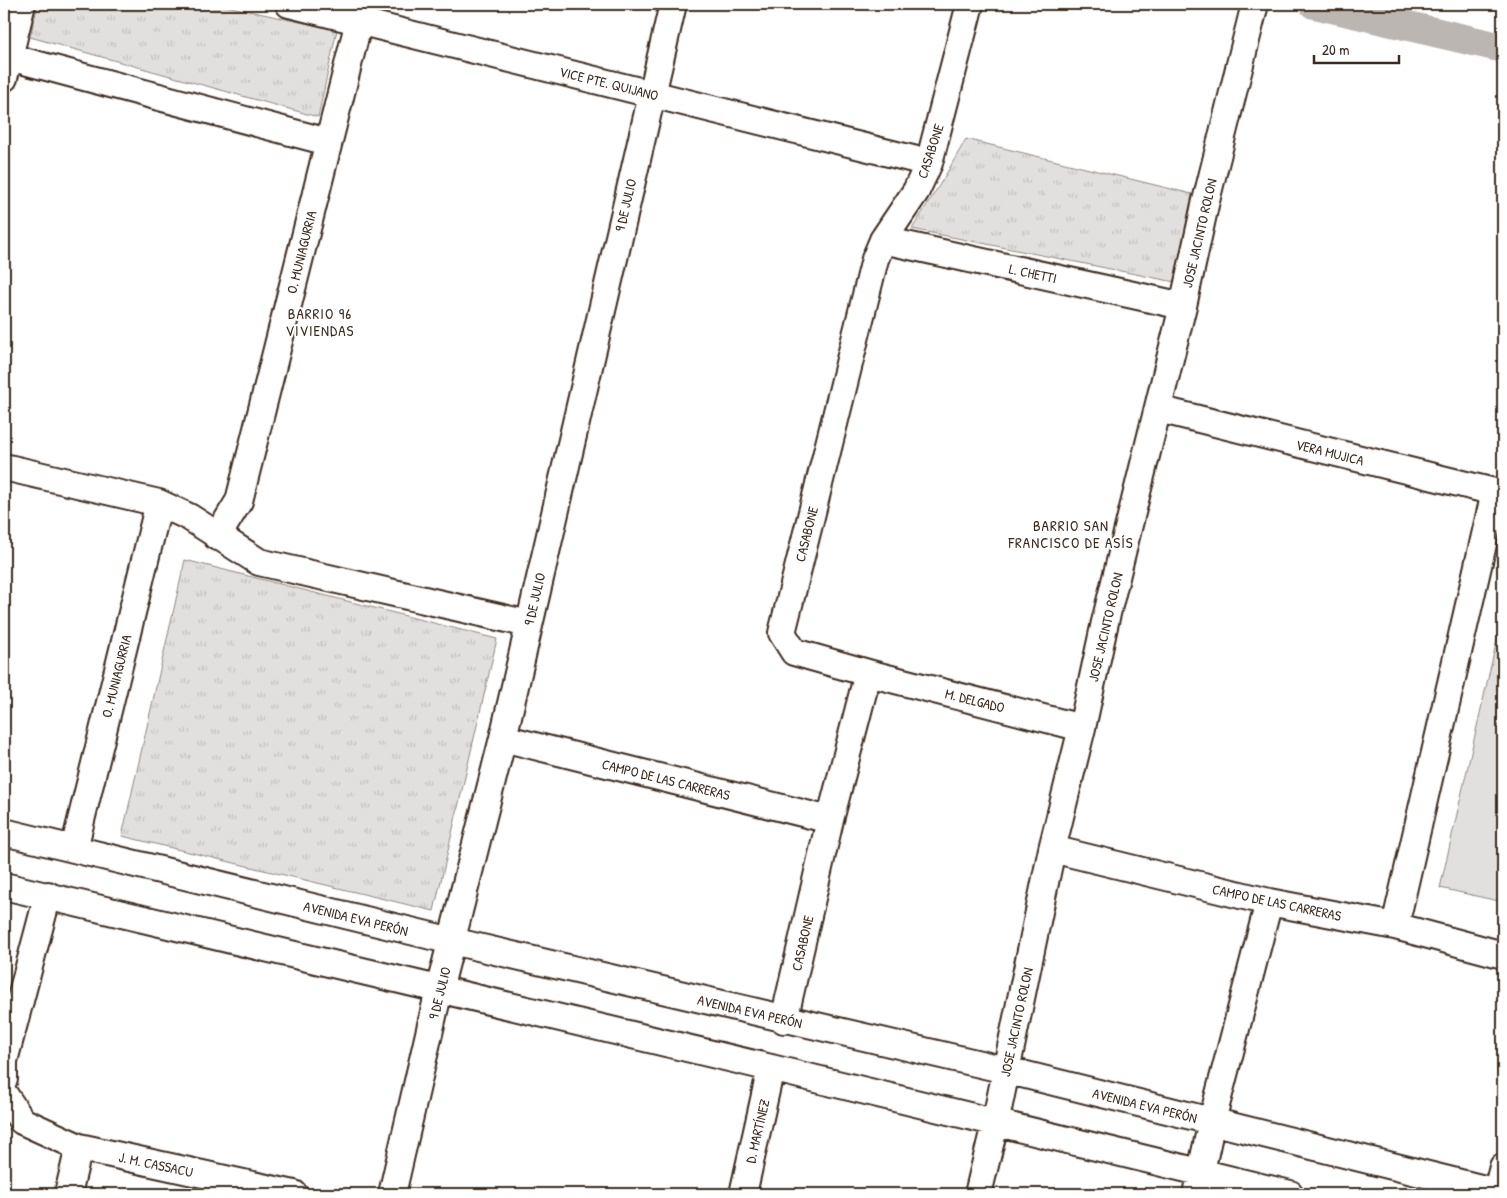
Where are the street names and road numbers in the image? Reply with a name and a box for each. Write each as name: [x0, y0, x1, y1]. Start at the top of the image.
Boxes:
street label: VICE PTE. QUIJANO: [558, 62, 661, 105]
street label: CASABONE: [912, 121, 948, 181]
street label: 9 DE JULIO: [610, 177, 640, 233]
street label: JOSE JACINTO ROLON: [1177, 177, 1221, 289]
street label: O. MUNIAGURRIA: [282, 208, 321, 295]
street label: L. CHETTI: [1007, 259, 1059, 287]
street label: VERA MUJICA: [1294, 434, 1366, 470]
street label: CASABONE: [790, 504, 822, 564]
street label: 9 DE JULIO: [519, 571, 549, 627]
street label: JOSE JACINTO ROLON: [1083, 571, 1127, 683]
street label: O. MUNIAGURRIA: [97, 632, 136, 719]
street label: M. DELGADO: [943, 683, 1007, 717]
street label: CAMPO DE LAS CARRERAS: [600, 754, 733, 804]
street label: CAMPO DE LAS CARRERAS: [1211, 879, 1344, 925]
street label: AVENIDA EVA PERÓN: [302, 896, 410, 940]
street label: CASABONE: [786, 913, 818, 973]
street label: 9 DE JULIO: [423, 964, 455, 1021]
street label: JOSE JACINTO ROLON: [995, 966, 1037, 1078]
street label: AVENIDA EVA PERÓN: [696, 990, 804, 1032]
street label: AVENIDA EVA PERÓN: [1091, 1083, 1199, 1127]
street label: D. MARTÍNEZ: [740, 1097, 774, 1165]
street label: J. M. CASSACU: [117, 1147, 195, 1181]

